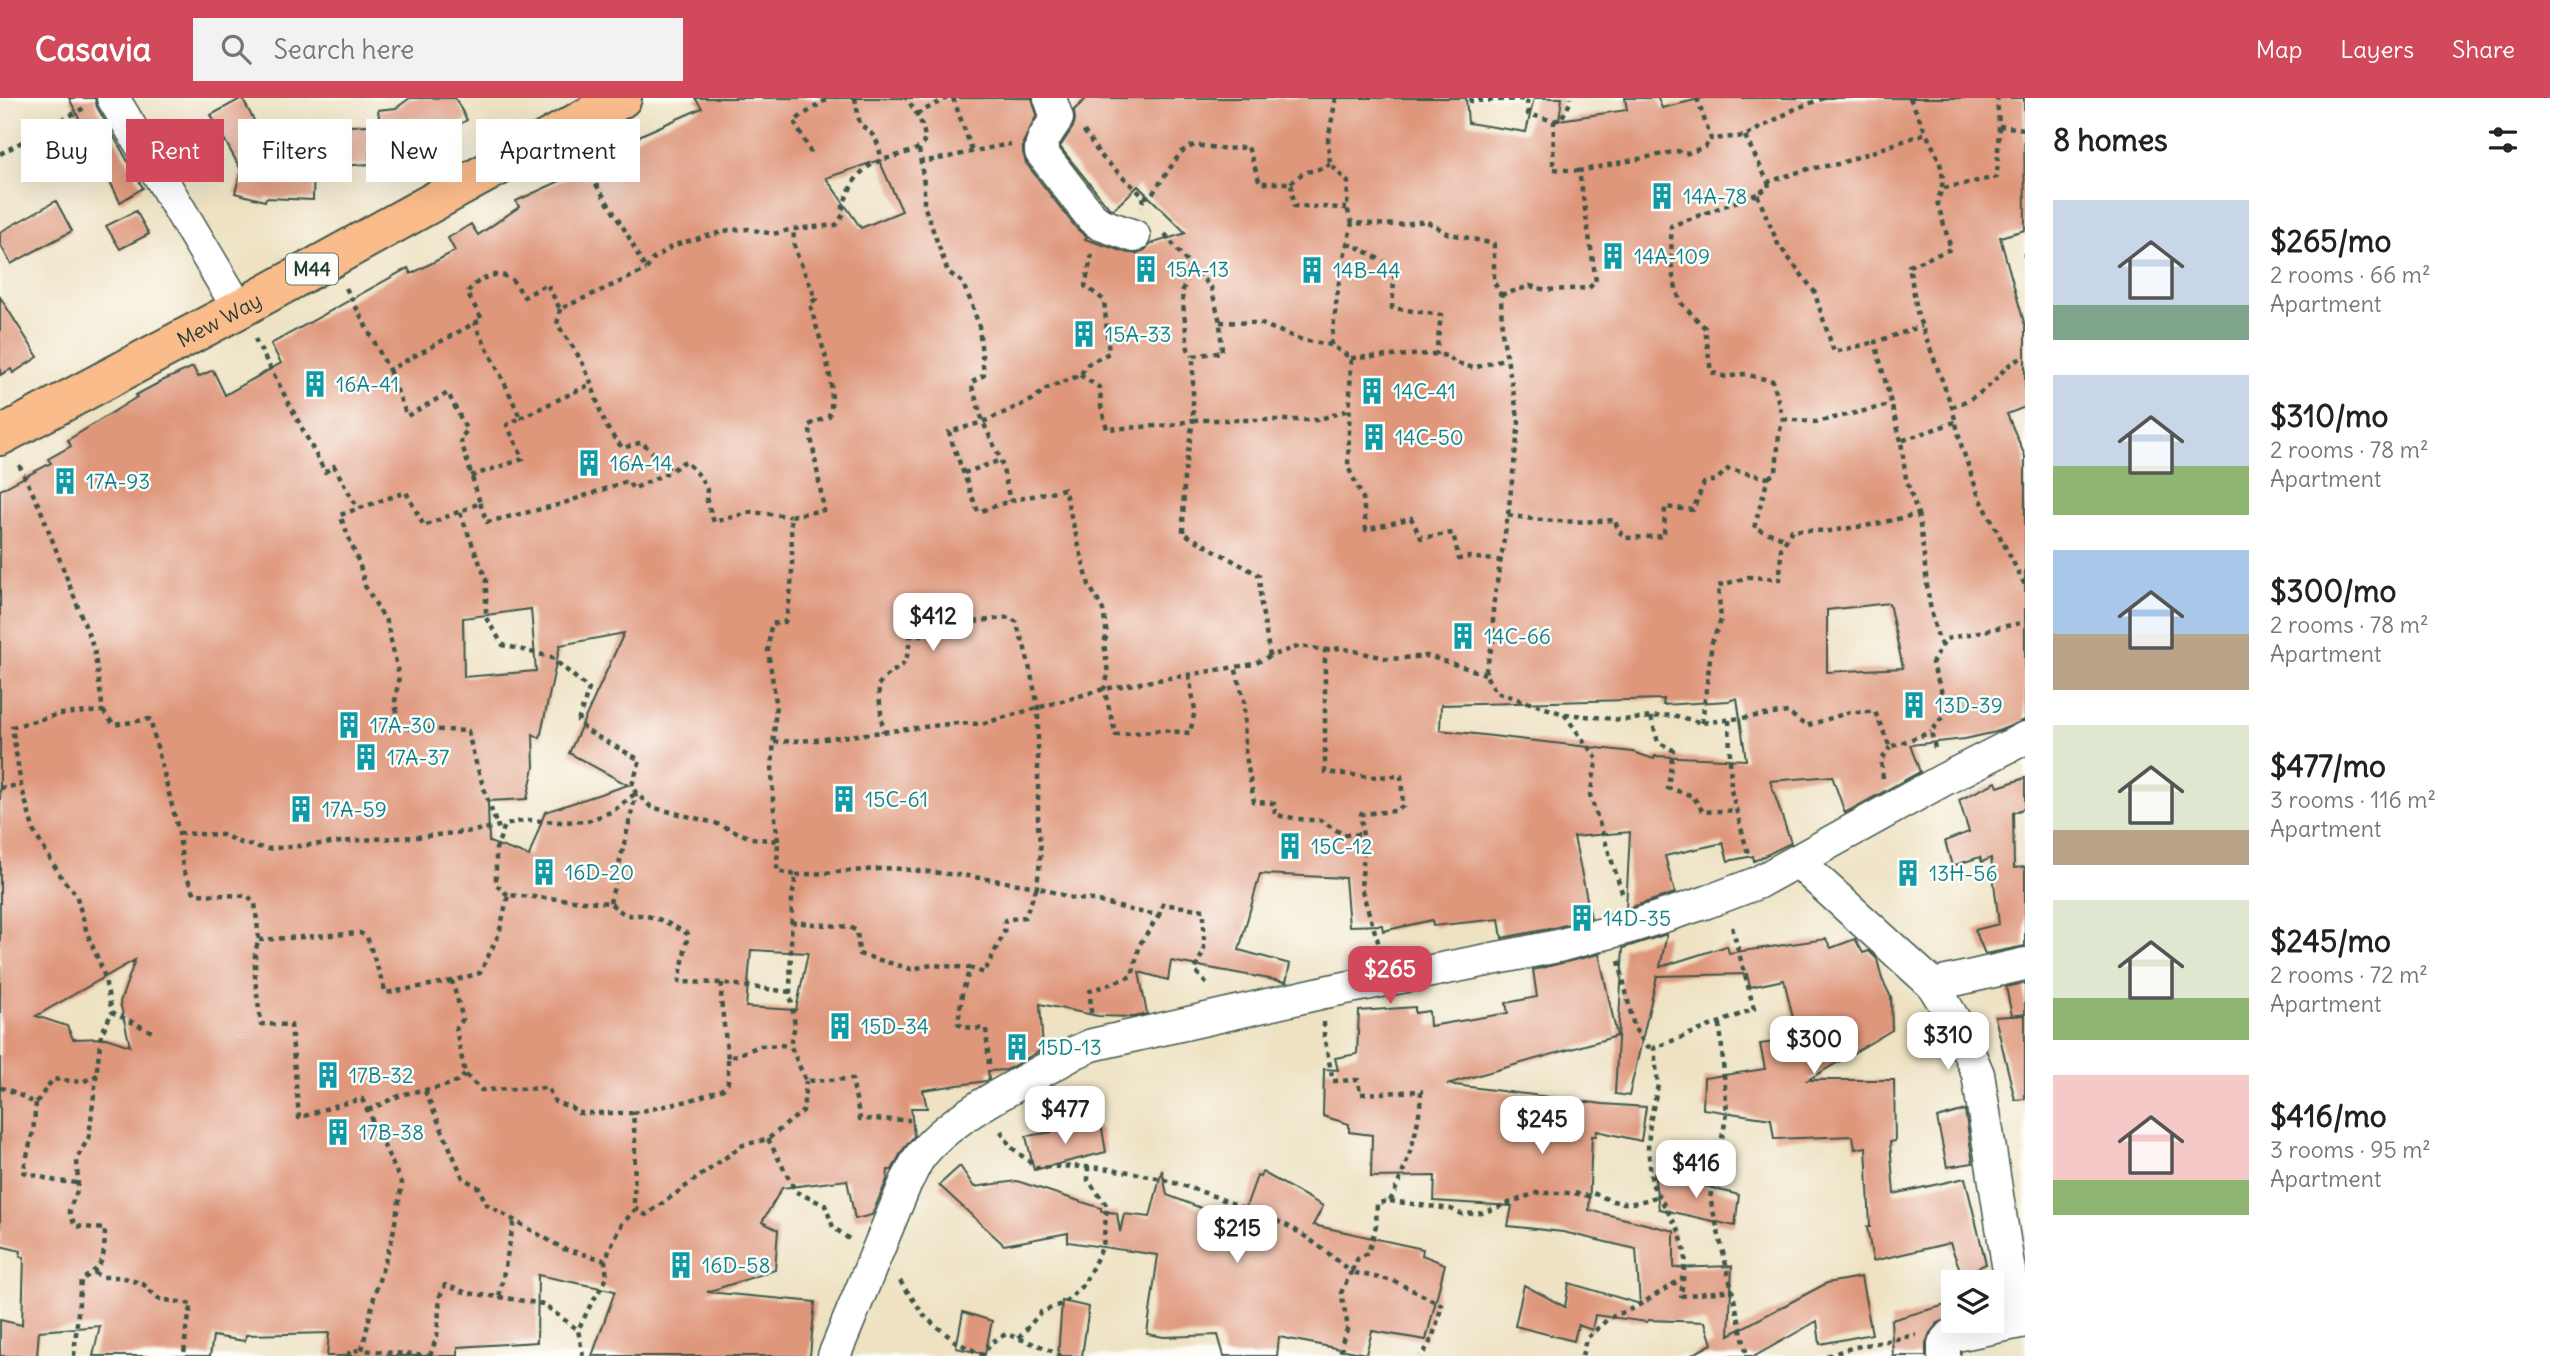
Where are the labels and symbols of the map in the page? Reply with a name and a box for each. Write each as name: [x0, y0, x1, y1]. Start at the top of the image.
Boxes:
building icon: 14A-78: [1647, 181, 1677, 211]
place label: 14A-78: [1683, 183, 1747, 210]
building icon: 14A-109: [1598, 241, 1628, 271]
place label: 14A-109: [1634, 243, 1710, 270]
road number: M44: [286, 253, 338, 284]
building icon: 15A-13: [1131, 254, 1161, 284]
building icon: 14B-44: [1297, 255, 1327, 285]
place label: 15A-13: [1167, 256, 1229, 283]
place label: 14B-44: [1333, 257, 1401, 284]
street label: Mew Way: [172, 286, 266, 353]
building icon: 15A-33: [1069, 319, 1099, 349]
place label: 15A-33: [1105, 321, 1171, 348]
building icon: 16A-41: [300, 369, 330, 399]
place label: 16A-41: [336, 371, 399, 398]
building icon: 14C-41: [1357, 376, 1387, 406]
place label: 14C-41: [1393, 378, 1456, 405]
building icon: 14C-50: [1359, 422, 1389, 452]
place label: 14C-50: [1395, 424, 1464, 451]
building icon: 16A-14: [574, 448, 604, 478]
place label: 16A-14: [610, 450, 672, 477]
building icon: 17A-93: [50, 466, 80, 496]
place label: 17A-93: [86, 468, 150, 495]
pin: $412: [892, 594, 974, 653]
building icon: 14C-66: [1448, 621, 1478, 651]
place label: 14C-66: [1484, 623, 1551, 650]
building icon: 13D-39: [1899, 690, 1929, 720]
place label: 13D-39: [1935, 692, 2003, 719]
building icon: 17A-30: [334, 710, 364, 740]
place label: 17A-30: [370, 712, 436, 739]
building icon: 17A-37: [351, 742, 381, 772]
place label: 17A-37: [387, 744, 449, 771]
building icon: 15C-61: [829, 784, 859, 814]
place label: 15C-61: [865, 786, 928, 813]
building icon: 17A-59: [286, 794, 316, 824]
place label: 17A-59: [322, 796, 387, 823]
building icon: 15C-12: [1275, 831, 1305, 861]
place label: 15C-12: [1311, 833, 1372, 860]
building icon: 16D-20: [529, 857, 559, 887]
building icon: 13H-56: [1893, 858, 1923, 888]
place label: 16D-20: [565, 859, 634, 886]
place label: 13H-56: [1929, 860, 1998, 887]
building icon: 14D-35: [1567, 903, 1597, 933]
place label: 14D-35: [1603, 905, 1671, 932]
pin: $265: [1349, 946, 1431, 1006]
building icon: 15D-34: [825, 1011, 855, 1041]
pin: $310: [1907, 1012, 1989, 1072]
place label: 15D-34: [861, 1013, 929, 1040]
pin: $300: [1773, 1016, 1855, 1076]
building icon: 15D-13: [1002, 1032, 1032, 1062]
place label: 15D-13: [1038, 1034, 1102, 1061]
building icon: 17B-32: [313, 1060, 343, 1090]
place label: 17B-32: [349, 1062, 413, 1089]
pin: $477: [1024, 1086, 1106, 1146]
pin: $245: [1501, 1096, 1583, 1156]
building icon: 17B-38: [323, 1117, 353, 1147]
place label: 17B-38: [359, 1119, 424, 1146]
pin: $416: [1655, 1140, 1737, 1200]
pin: $215: [1196, 1206, 1278, 1265]
building icon: 16D-58: [666, 1250, 696, 1280]
place label: 16D-58: [702, 1252, 771, 1279]

